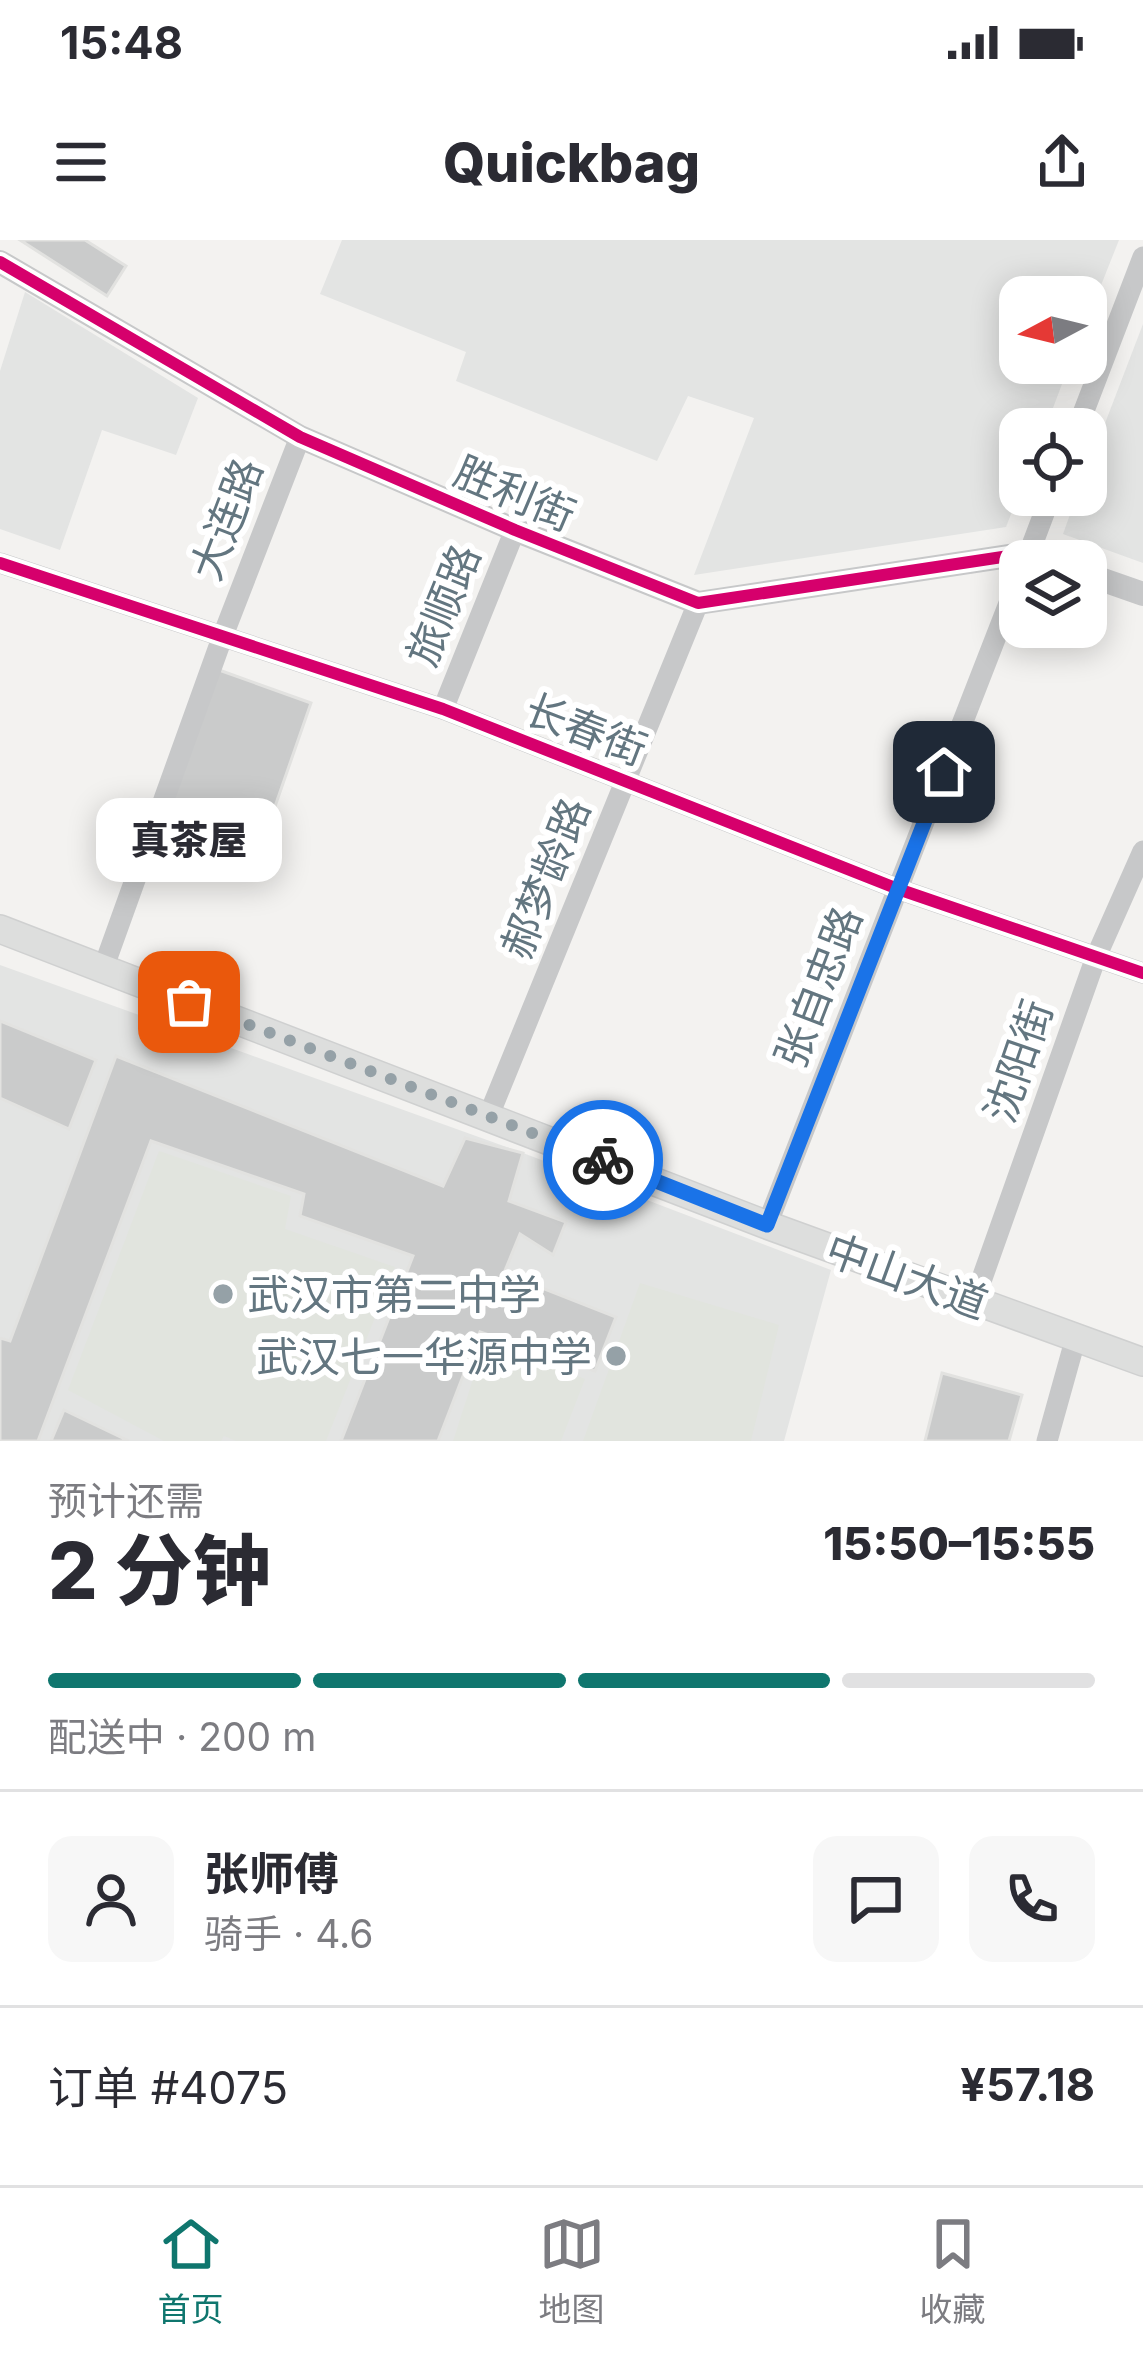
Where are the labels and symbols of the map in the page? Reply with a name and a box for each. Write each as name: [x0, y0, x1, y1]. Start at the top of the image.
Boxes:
north arrow: [999, 276, 1107, 384]
street label: 胜利街: [447, 445, 583, 541]
street label: 大连路: [180, 451, 272, 587]
street label: 旅顺路: [396, 537, 490, 673]
street label: 长春街: [518, 683, 654, 775]
pin: [893, 721, 995, 823]
street label: 郝梦龄路: [490, 791, 600, 965]
callout: 真茶屋: [96, 798, 282, 882]
street label: 张自忠路: [764, 899, 872, 1075]
pin: [138, 951, 240, 1053]
street label: 沈阳街: [973, 993, 1063, 1129]
courier: [543, 1100, 663, 1220]
street label: 中山大道: [819, 1223, 995, 1329]
place label: 武汉市第二中学: [247, 1269, 541, 1320]
marker: 武汉市第二中学: [210, 1281, 236, 1307]
place label: 武汉七一华源中学: [256, 1331, 592, 1382]
marker: 武汉七一华源中学: [603, 1343, 629, 1369]

